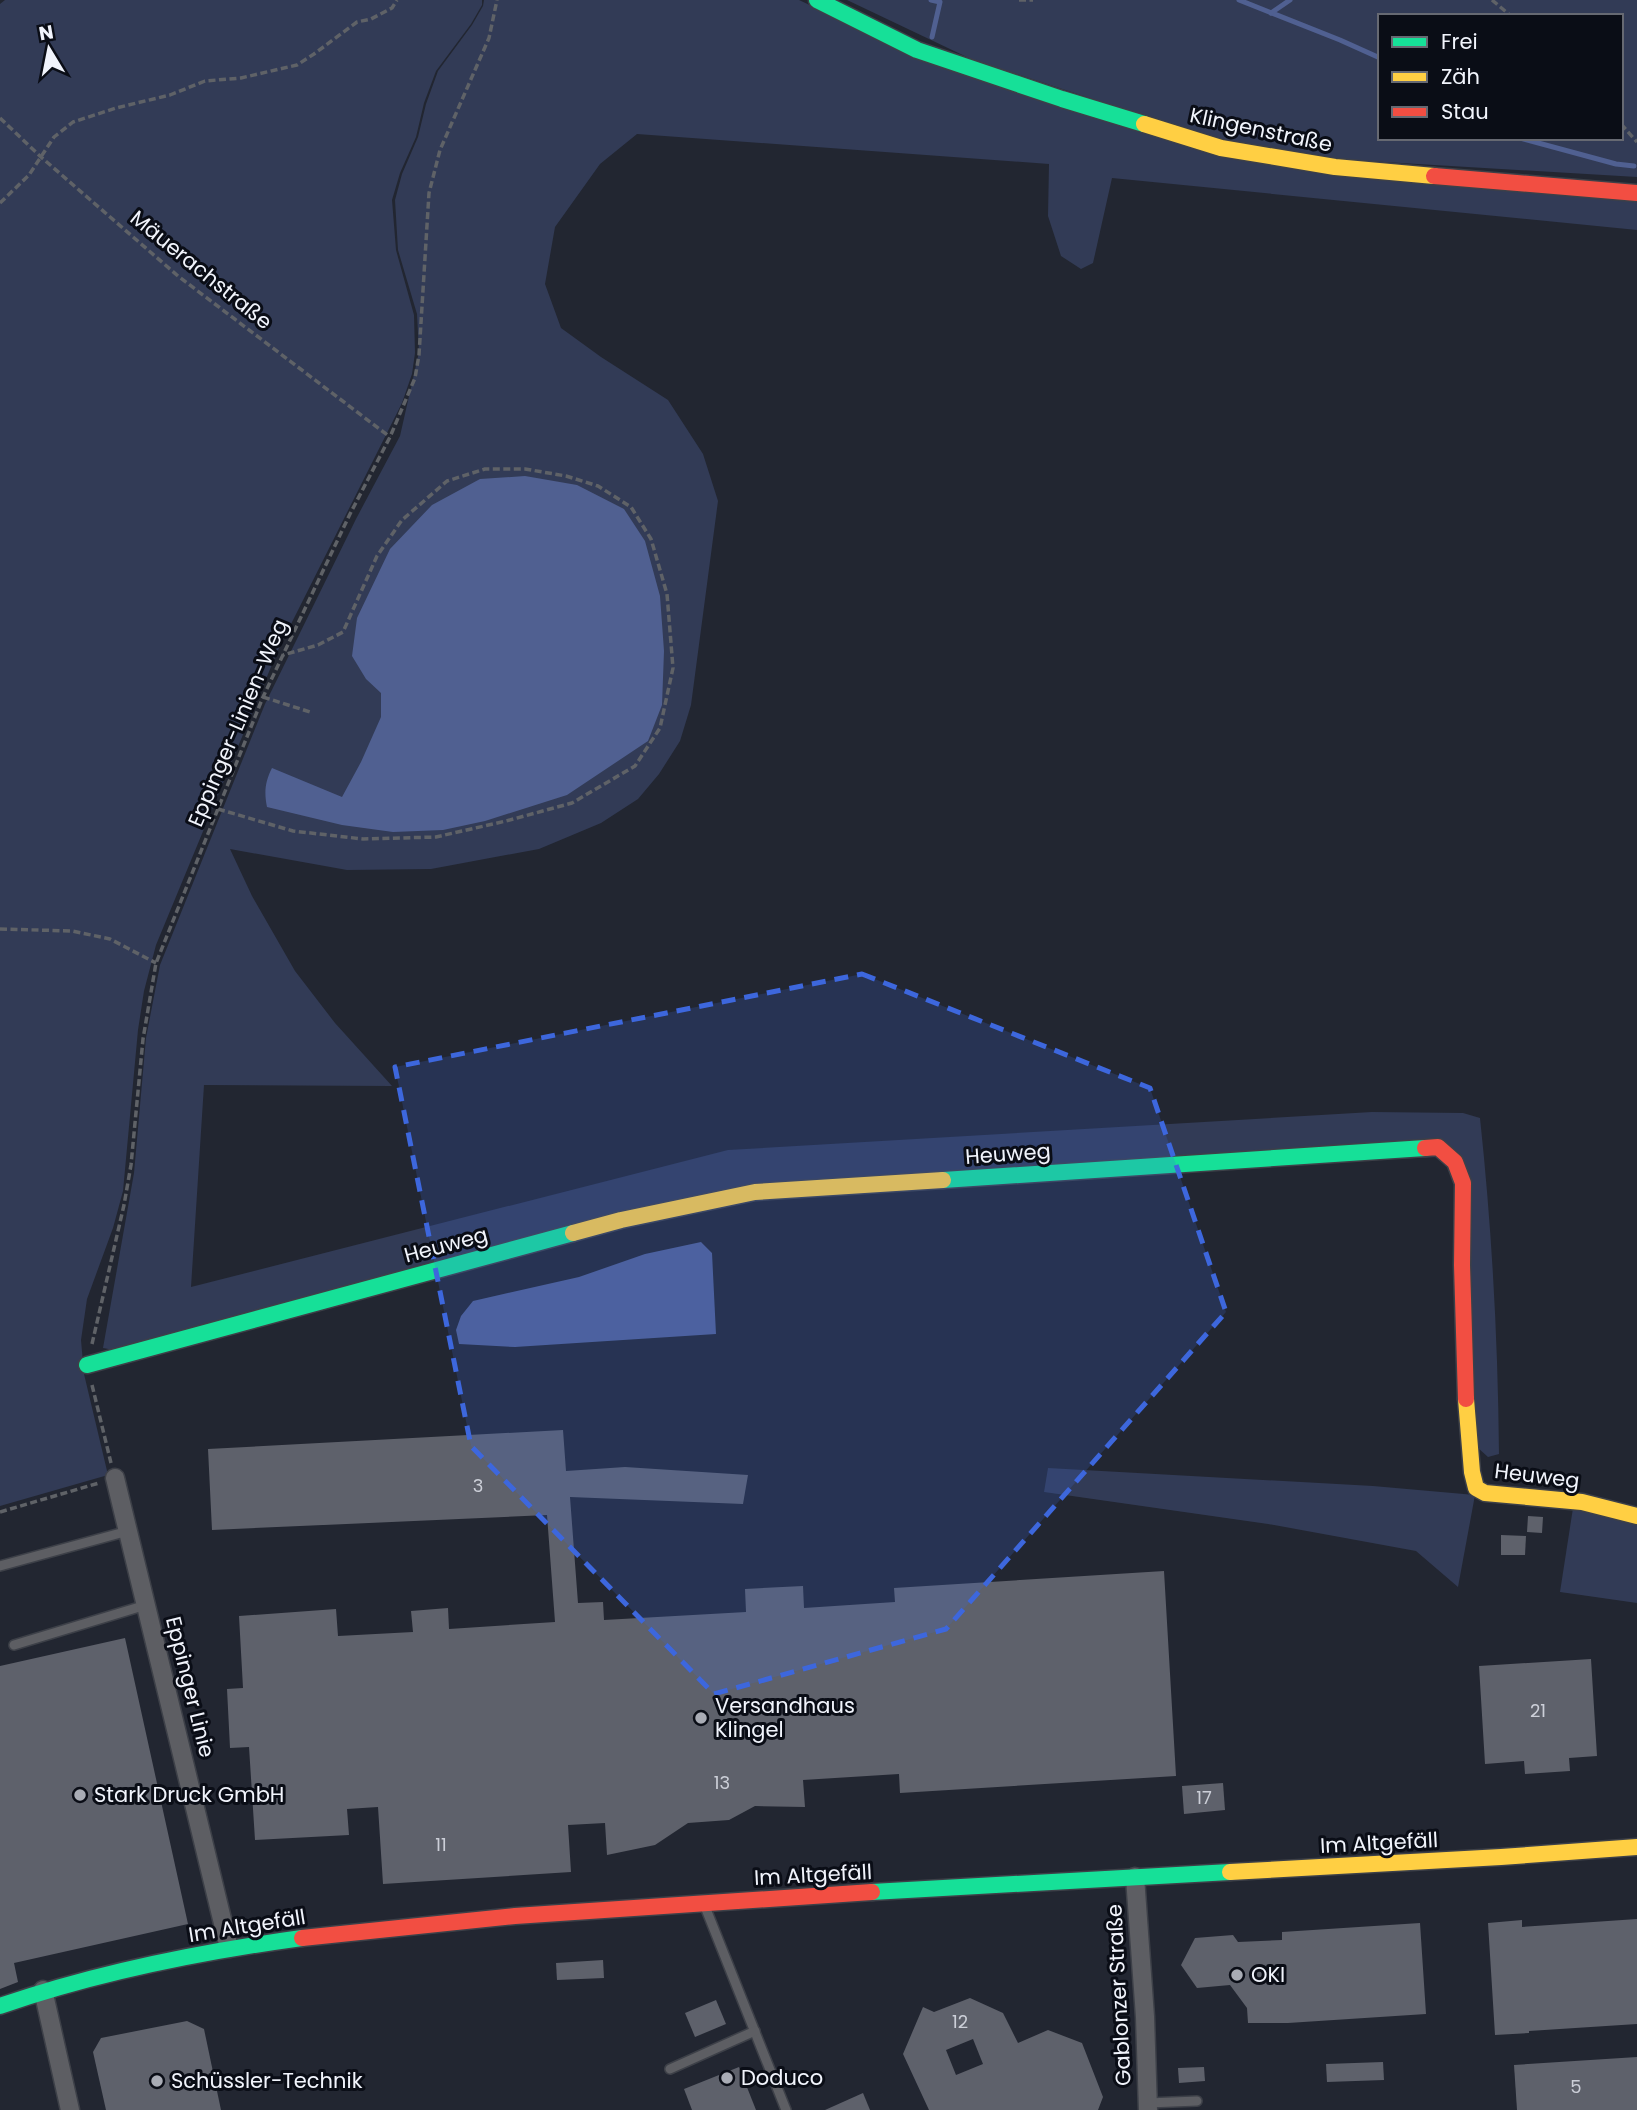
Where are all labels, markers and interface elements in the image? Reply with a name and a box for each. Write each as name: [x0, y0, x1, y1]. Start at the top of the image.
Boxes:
north arrow: [14, 14, 84, 84]
legend: [1378, 14, 1623, 140]
text: N: [37, 18, 56, 47]
text: Frei: [1441, 27, 1478, 56]
text: Zäh: [1441, 62, 1480, 91]
text: Stau: [1441, 97, 1489, 126]
street label: Klingenstraße: [1187, 100, 1335, 159]
street label: Mäuerachstraße: [124, 203, 278, 336]
street label: Eppinger-Linien-Weg: [181, 615, 294, 831]
street label: Heuweg: [964, 1136, 1052, 1171]
street label: Heuweg: [401, 1219, 491, 1270]
street label: Heuweg: [1493, 1456, 1581, 1495]
house number: 3: [473, 1473, 483, 1498]
street label: Eppinger Linie: [159, 1613, 222, 1760]
place label: Versandhaus Klingel: [715, 1691, 855, 1744]
house number: 21: [1530, 1698, 1546, 1723]
marker: Versandhaus Klingel: [693, 1710, 709, 1726]
house number: 13: [714, 1770, 730, 1795]
place label: Stark Druck GmbH: [94, 1780, 284, 1809]
house number: 17: [1196, 1785, 1212, 1810]
marker: Stark Druck GmbH: [72, 1787, 88, 1803]
street label: Im Altgefäll: [1319, 1825, 1439, 1860]
house number: 11: [435, 1832, 447, 1857]
street label: Im Altgefäll: [753, 1857, 873, 1892]
street label: Im Altgefäll: [186, 1902, 307, 1949]
street label: Gablonzer Straße: [1099, 1903, 1138, 2087]
place label: OKI: [1251, 1960, 1285, 1989]
marker: OKI: [1229, 1967, 1245, 1983]
house number: 12: [952, 2009, 968, 2034]
place label: Doduco: [741, 2063, 823, 2092]
place label: Schüssler-Technik: [171, 2066, 363, 2095]
marker: Doduco: [719, 2070, 735, 2086]
marker: Schüssler-Technik: [149, 2073, 165, 2089]
house number: 5: [1570, 2074, 1582, 2099]

